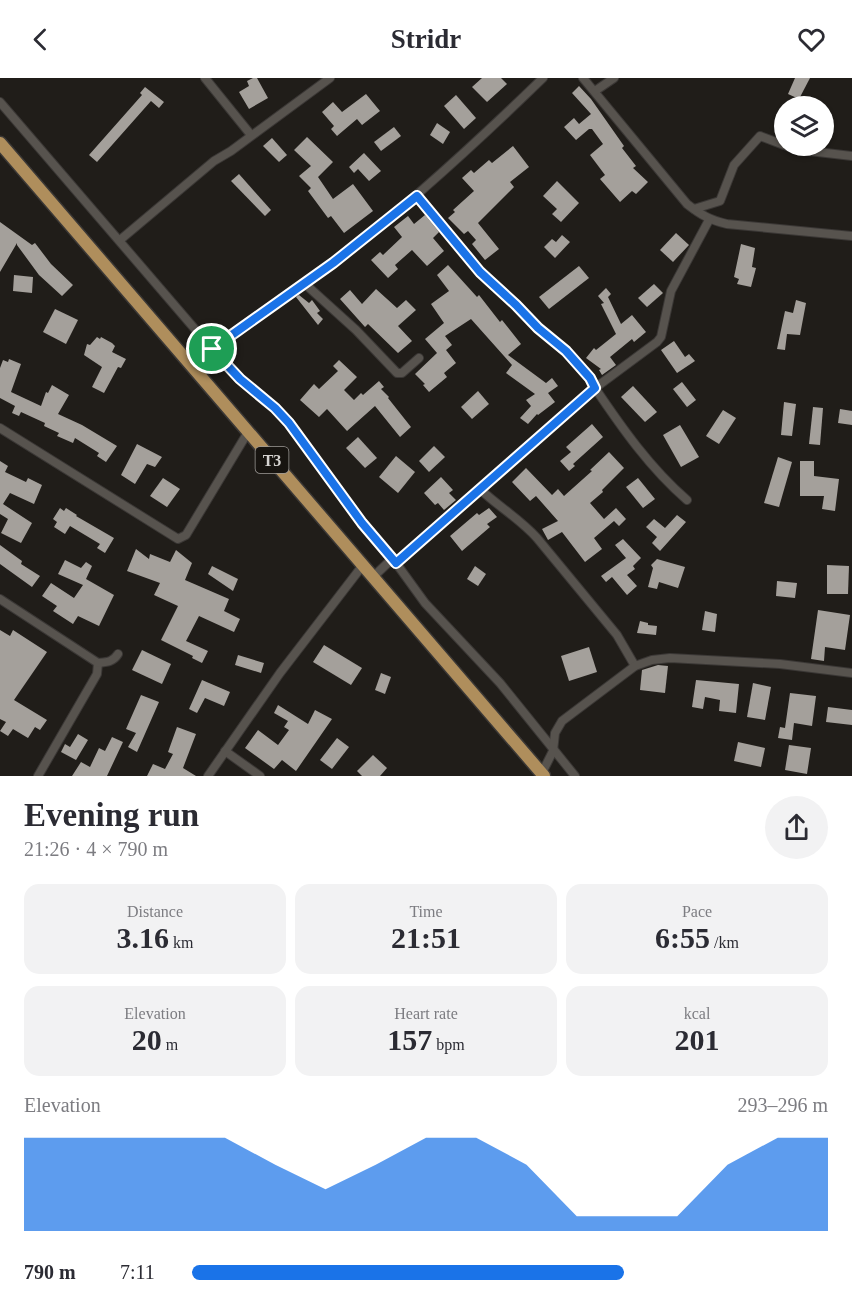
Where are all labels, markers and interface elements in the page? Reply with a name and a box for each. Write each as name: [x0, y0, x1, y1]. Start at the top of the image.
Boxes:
icon: back: [24, 23, 57, 56]
icon: heart: [795, 23, 828, 56]
text: Stridr: [391, 24, 461, 54]
map controls: [774, 96, 834, 156]
button: layers: [774, 96, 834, 156]
pin: [186, 323, 237, 374]
icon: arrive: [195, 332, 228, 365]
road number: T3: [256, 447, 288, 473]
button: share: [765, 796, 828, 859]
text: Evening run: [24, 797, 199, 833]
text: 21:26 · 4 × 790 m: [24, 838, 168, 860]
text: Distance: [127, 903, 183, 920]
text: Time: [409, 903, 443, 920]
text: Pace: [682, 903, 712, 920]
text: 3.16: [117, 921, 169, 954]
text: 21:51: [391, 921, 461, 954]
text: 6:55: [655, 921, 710, 954]
text: km: [169, 934, 193, 951]
text: /km: [710, 934, 739, 951]
text: Elevation: [124, 1005, 186, 1022]
text: Heart rate: [394, 1005, 458, 1022]
text: kcal: [684, 1005, 710, 1022]
text: 20: [132, 1023, 162, 1056]
text: 157: [387, 1023, 432, 1056]
text: 201: [675, 1023, 720, 1056]
text: m: [162, 1036, 178, 1053]
text: bpm: [432, 1036, 465, 1053]
text: Elevation: [24, 1094, 101, 1116]
text: 293–296 m: [737, 1094, 828, 1116]
text: 790 m: [24, 1261, 76, 1283]
text: 7:11: [120, 1261, 155, 1283]

